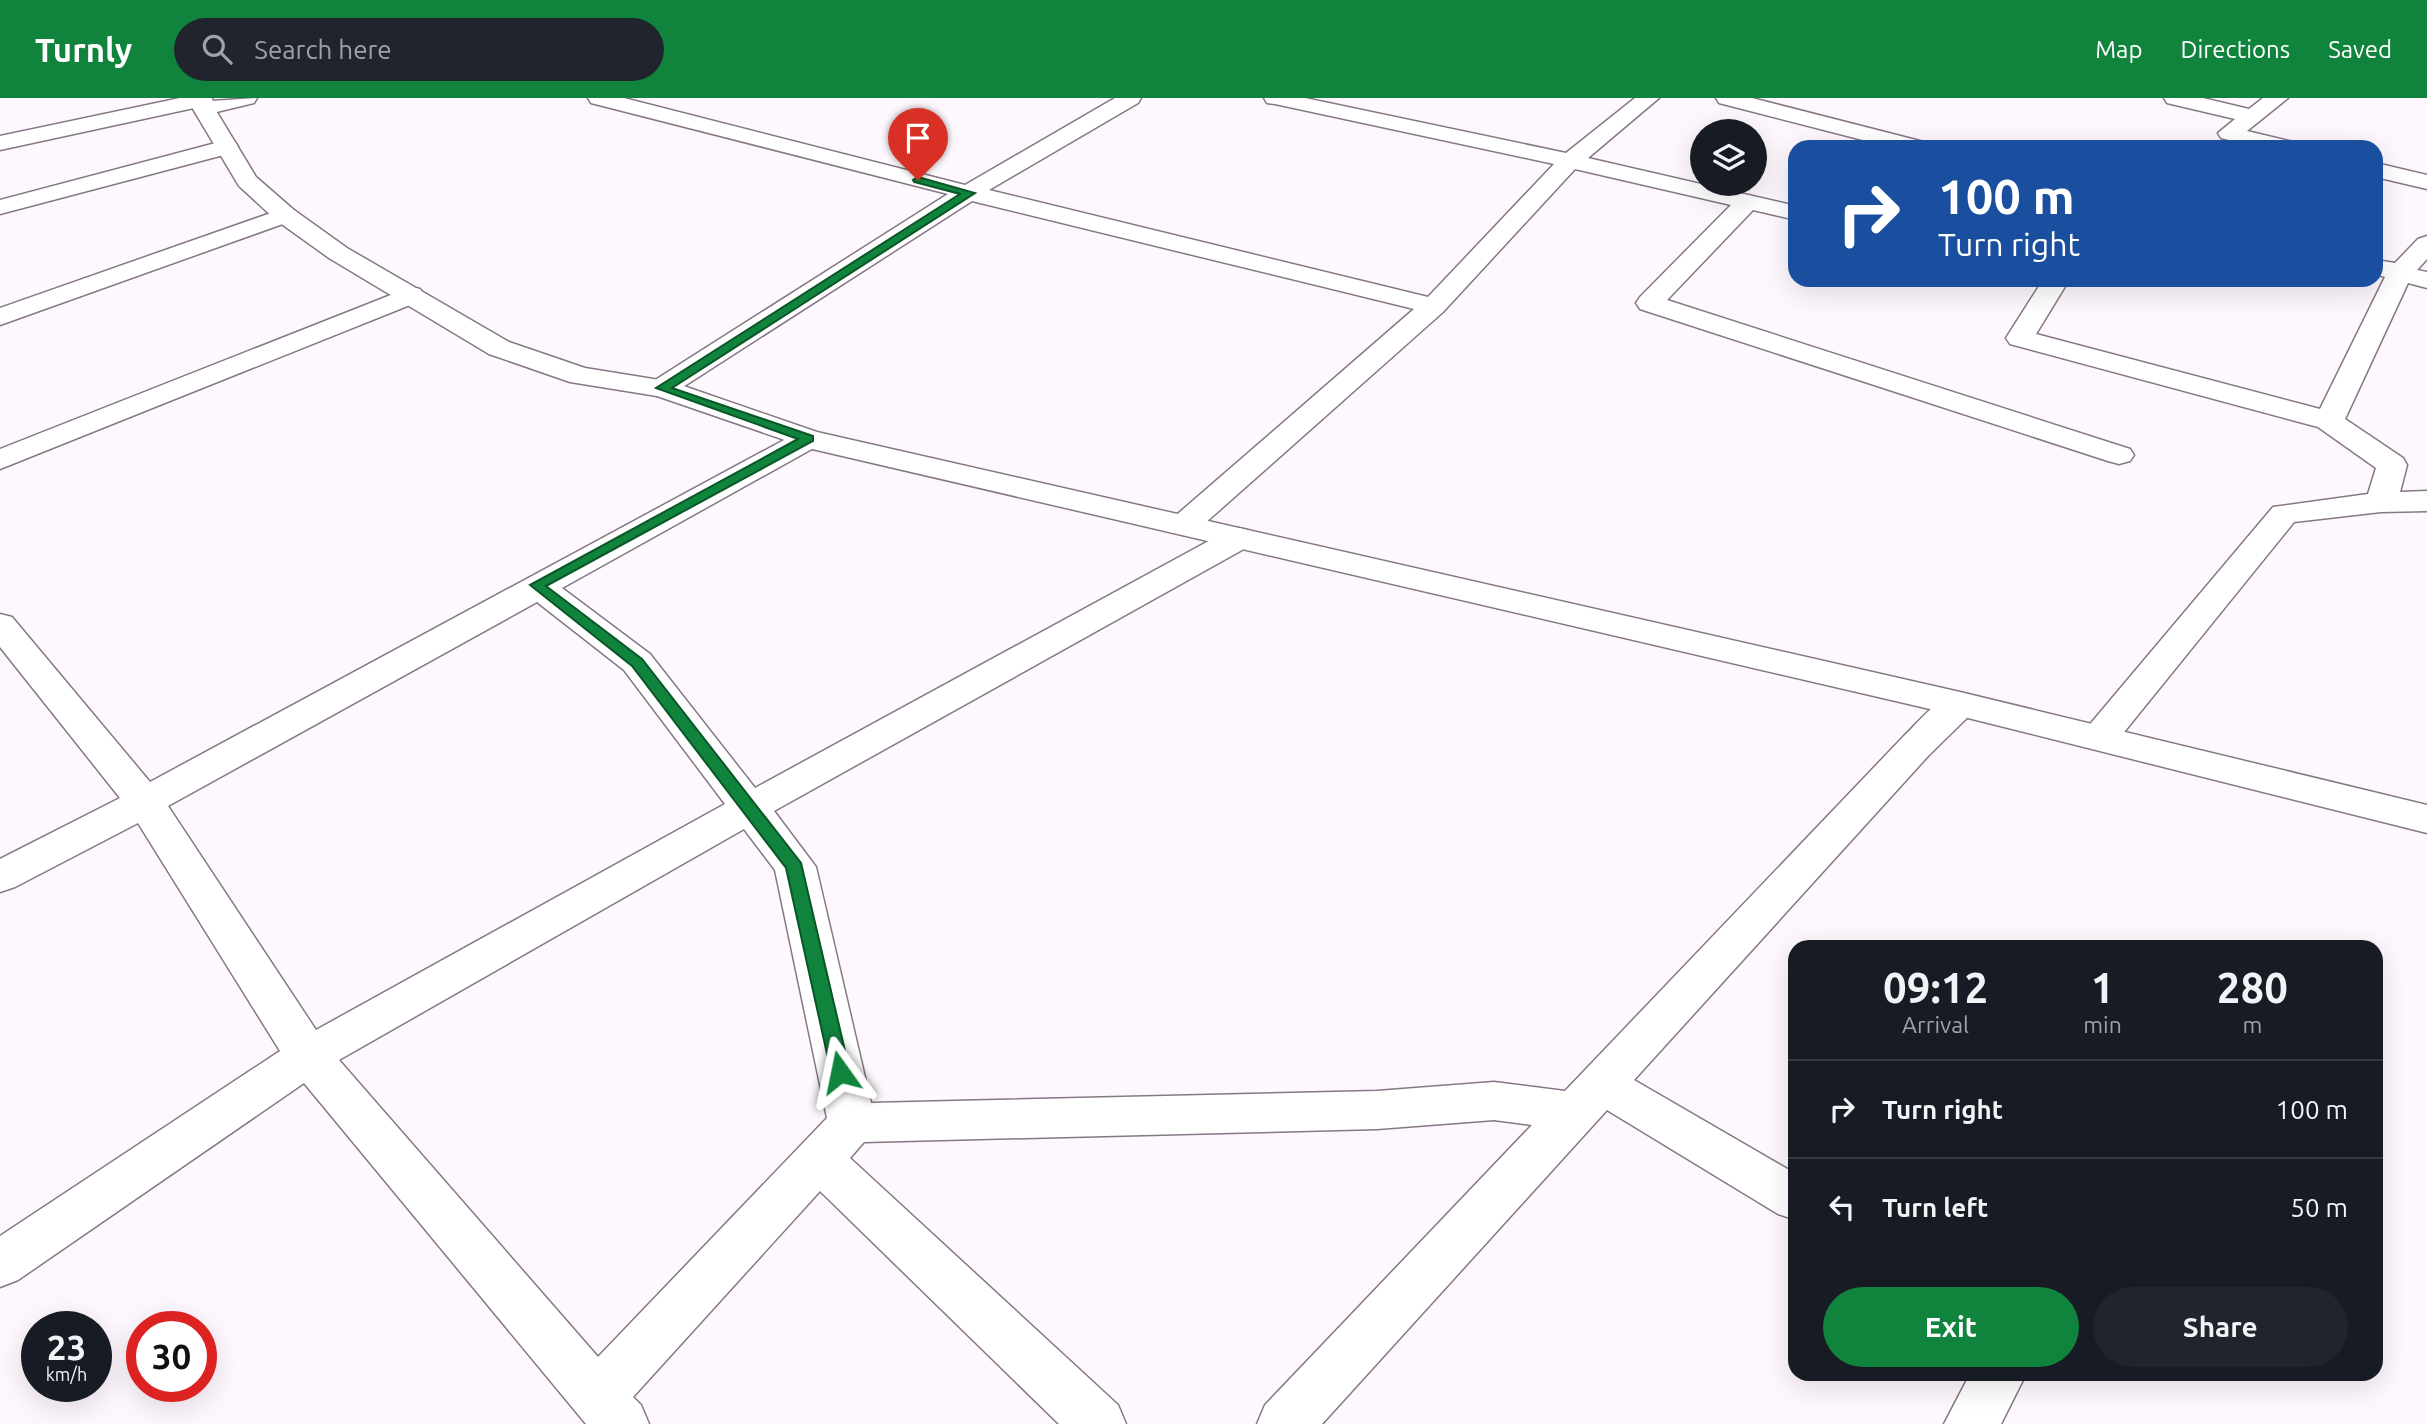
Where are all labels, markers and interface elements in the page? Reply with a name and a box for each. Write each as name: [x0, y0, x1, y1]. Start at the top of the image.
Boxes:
search box: [174, 18, 664, 81]
icon: search: [198, 30, 236, 68]
text: Turnly: [35, 31, 132, 68]
text: Search here: [254, 35, 392, 64]
text: Map: [2095, 36, 2142, 63]
text: Directions: [2180, 36, 2290, 63]
text: Saved: [2328, 36, 2392, 63]
pin: [888, 108, 948, 180]
icon: arrive: [899, 119, 937, 157]
map controls: [1690, 119, 1767, 196]
button: layers: [1690, 119, 1767, 196]
icon: right: [1823, 168, 1914, 259]
text: 100 m: [1938, 168, 2075, 223]
text: Turn right: [1938, 226, 2080, 262]
text: 09:12: [1883, 964, 1988, 1011]
text: 1: [2091, 964, 2114, 1011]
text: 280: [2217, 964, 2288, 1011]
text: Arrival: [1902, 1012, 1969, 1037]
text: min: [2083, 1012, 2122, 1037]
text: m: [2242, 1012, 2262, 1037]
position arrow: [803, 1035, 877, 1109]
icon: right: [1823, 1090, 1861, 1128]
text: Turn right: [1882, 1095, 2003, 1124]
text: 100 m: [2276, 1095, 2348, 1124]
icon: left: [1823, 1188, 1861, 1226]
text: Turn left: [1882, 1193, 1988, 1222]
text: 50 m: [2290, 1193, 2348, 1222]
button: Exit: [1823, 1287, 2079, 1367]
button: Share: [2093, 1287, 2348, 1367]
speed limit sign: 30: [126, 1311, 217, 1402]
text: 23: [47, 1327, 86, 1367]
text: km/h: [46, 1364, 87, 1384]

